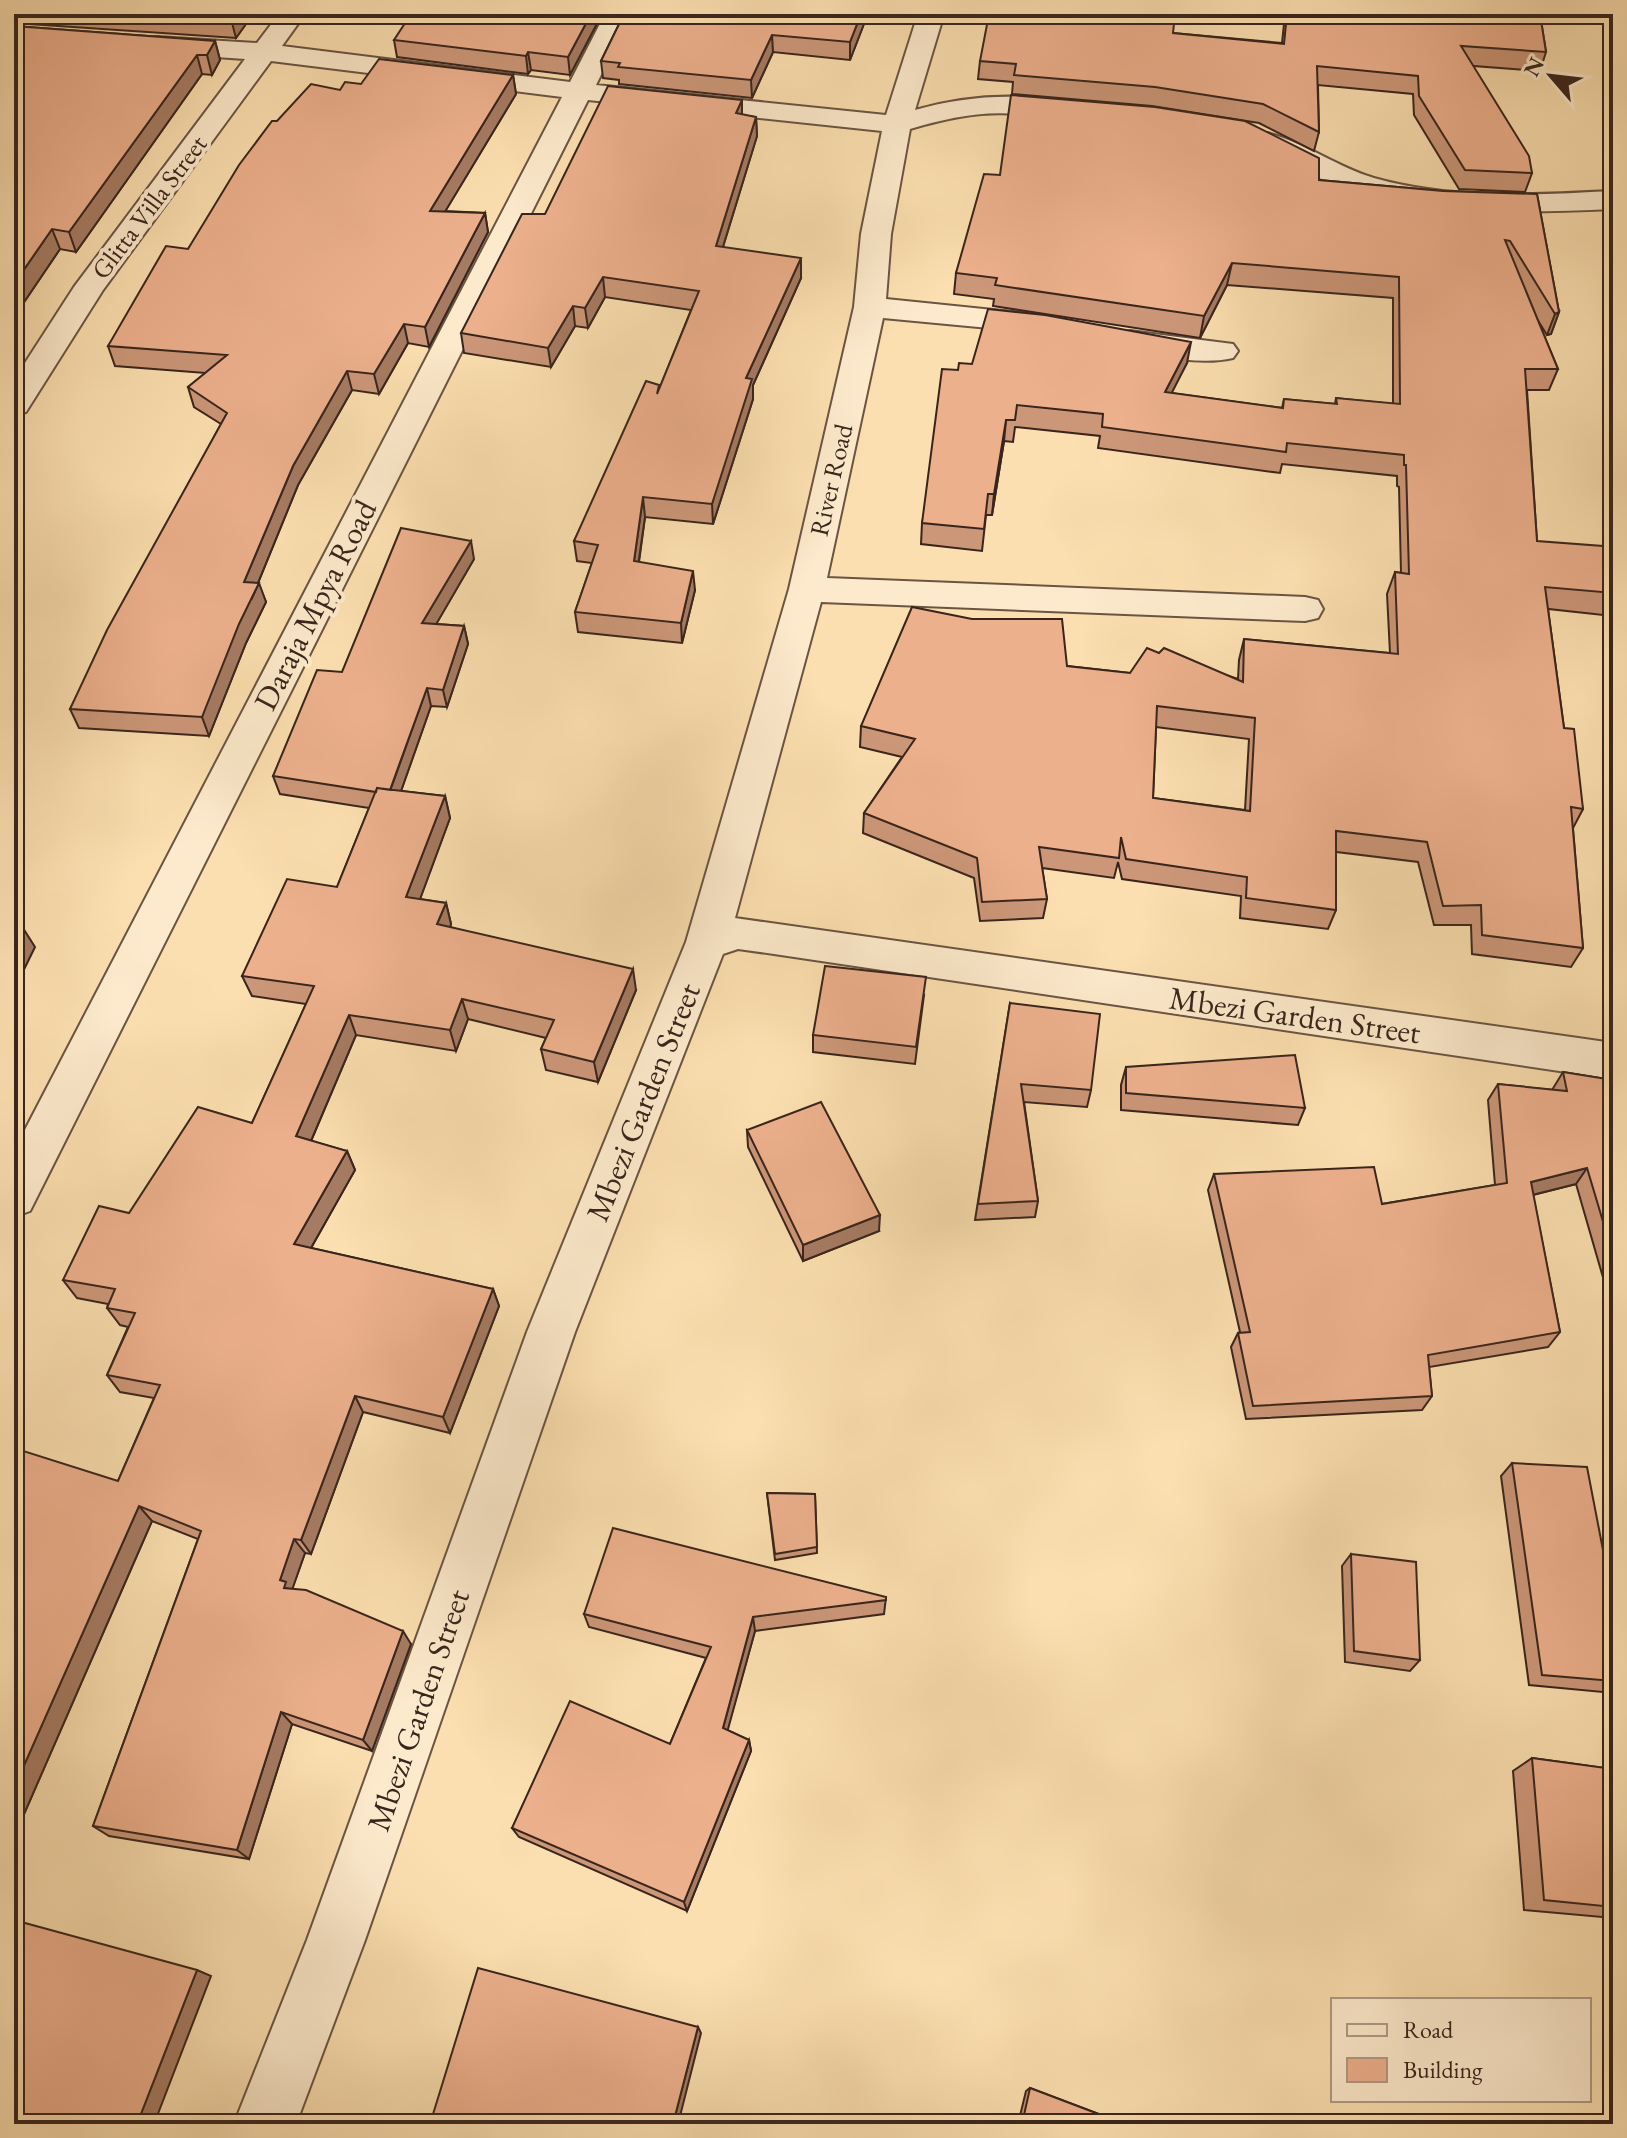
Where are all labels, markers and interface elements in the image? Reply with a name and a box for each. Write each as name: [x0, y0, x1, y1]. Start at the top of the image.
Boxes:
north arrow: [1511, 36, 1591, 116]
text: N: [1517, 52, 1551, 82]
street label: Glitta Villa Street: [84, 128, 214, 286]
street label: River Road: [802, 420, 861, 539]
street label: Daraja Mpya Road: [244, 492, 386, 717]
street label: Mbezi Garden Street: [576, 977, 710, 1227]
street label: Mbezi Garden Street: [1167, 977, 1423, 1053]
street label: Mbezi Garden Street: [357, 1583, 479, 1837]
legend: [1331, 1998, 1591, 2102]
text: Road: [1403, 2014, 1454, 2045]
text: Building: [1403, 2054, 1483, 2085]

